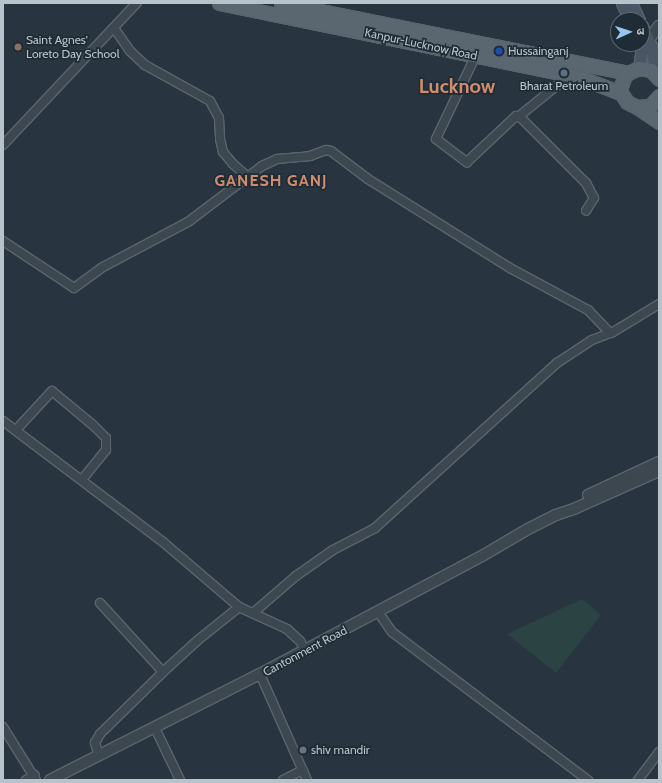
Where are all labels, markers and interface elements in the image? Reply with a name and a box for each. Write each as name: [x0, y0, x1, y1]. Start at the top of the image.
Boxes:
north arrow: [610, 12, 650, 52]
street label: Kanpur-Lucknow Road: [363, 25, 479, 63]
text: उ: [634, 28, 648, 35]
place label: Saint Agnes' Loreto Day School: [26, 33, 119, 61]
marker: Saint Agnes' Loreto Day School: [13, 42, 23, 52]
place label: Hussainganj: [508, 44, 569, 58]
marker: Hussainganj: [493, 45, 505, 57]
marker: Bharat Petroleum: [559, 68, 569, 78]
district label: Lucknow: [419, 74, 495, 98]
place label: Bharat Petroleum: [520, 79, 608, 93]
district label: GANESH GANJ: [214, 171, 328, 191]
street label: Cantonment Road: [261, 623, 349, 679]
place label: shiv mandir: [311, 743, 370, 757]
marker: shiv mandir: [298, 745, 308, 755]

